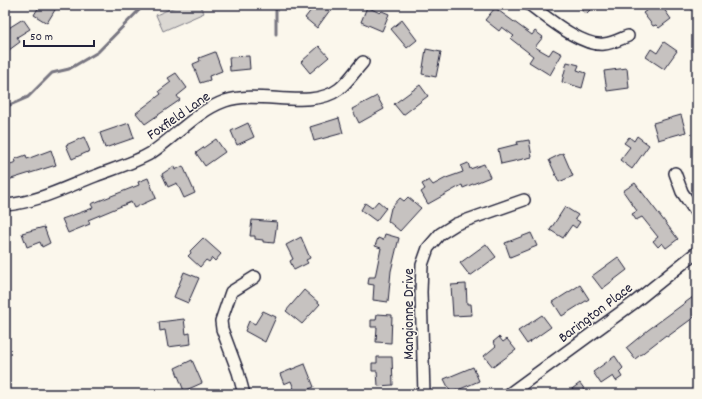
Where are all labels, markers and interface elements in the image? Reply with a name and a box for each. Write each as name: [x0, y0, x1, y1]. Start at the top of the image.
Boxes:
scale bar: [24, 22, 94, 48]
text: 50 m: [30, 29, 53, 46]
street label: Foxfield Lane: [143, 86, 216, 147]
street label: Mangionne Drive: [399, 268, 421, 360]
street label: Barington Place: [554, 278, 639, 349]

